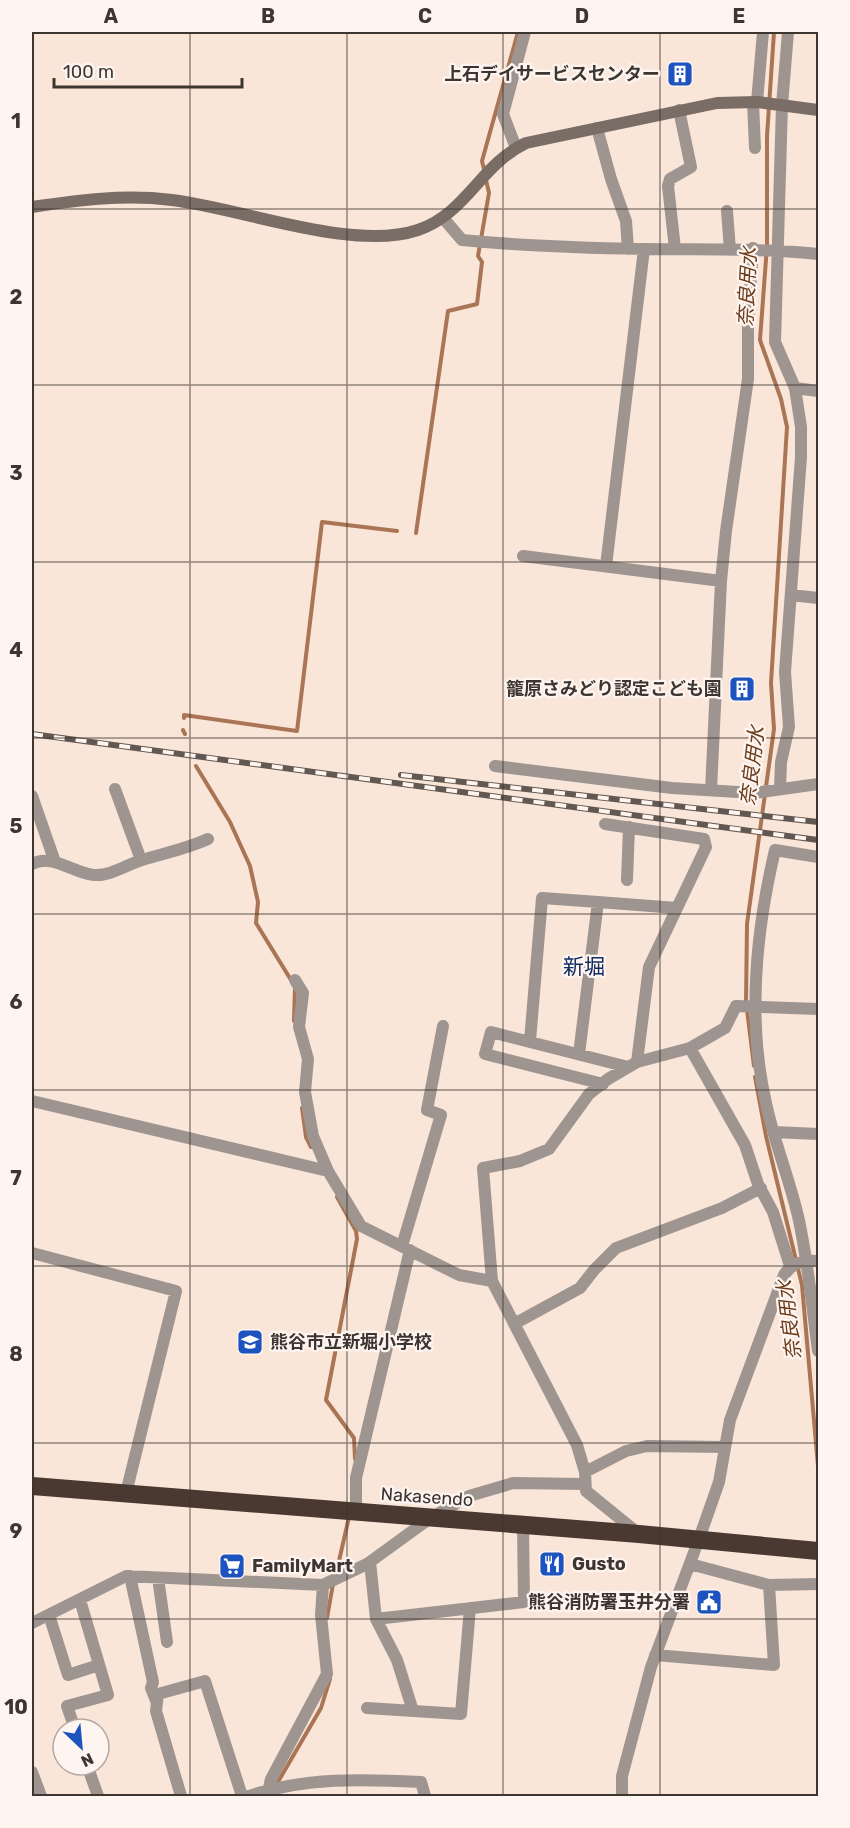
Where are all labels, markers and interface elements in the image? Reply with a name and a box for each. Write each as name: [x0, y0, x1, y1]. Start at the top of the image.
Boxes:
text: A: [104, 4, 119, 28]
text: B: [261, 4, 275, 28]
text: C: [418, 4, 432, 28]
text: D: [575, 4, 589, 28]
text: E: [733, 4, 745, 28]
scale bar: [54, 51, 242, 89]
building icon: 上石デイサービスセンター: [665, 59, 695, 89]
text: 100 m: [63, 61, 114, 83]
place label: 上石デイサービスセンター: [444, 63, 660, 85]
text: 1: [11, 109, 21, 133]
water label: 奈良用水: [733, 244, 761, 328]
text: 2: [10, 285, 23, 309]
text: 3: [9, 461, 23, 485]
text: 4: [9, 638, 23, 662]
building icon: 籠原さみどり認定こども園: [727, 674, 757, 704]
place label: 籠原さみどり認定こども園: [506, 678, 722, 700]
water label: 奈良用水: [735, 723, 769, 807]
text: 5: [10, 814, 23, 838]
district label: 新堀: [563, 954, 605, 979]
text: 6: [9, 990, 23, 1014]
text: 7: [10, 1166, 22, 1190]
water label: 奈良用水: [772, 1277, 806, 1361]
school or university icon: 熊谷市立新堀小学校: [235, 1327, 265, 1357]
place label: 熊谷市立新堀小学校: [270, 1331, 432, 1353]
text: 8: [9, 1342, 23, 1366]
street label: Nakasendo: [380, 1483, 474, 1511]
text: 9: [10, 1519, 23, 1543]
restaurant icon: Gusto: [537, 1549, 567, 1579]
supermarket icon: FamilyMart: [217, 1551, 247, 1581]
place label: Gusto: [572, 1553, 626, 1575]
place label: FamilyMart: [252, 1555, 353, 1577]
public building icon: 熊谷消防署玉井分署: [694, 1587, 724, 1617]
place label: 熊谷消防署玉井分署: [528, 1591, 690, 1613]
text: 10: [4, 1695, 28, 1719]
north arrow: [51, 1717, 111, 1777]
text: N: [78, 1749, 97, 1771]

